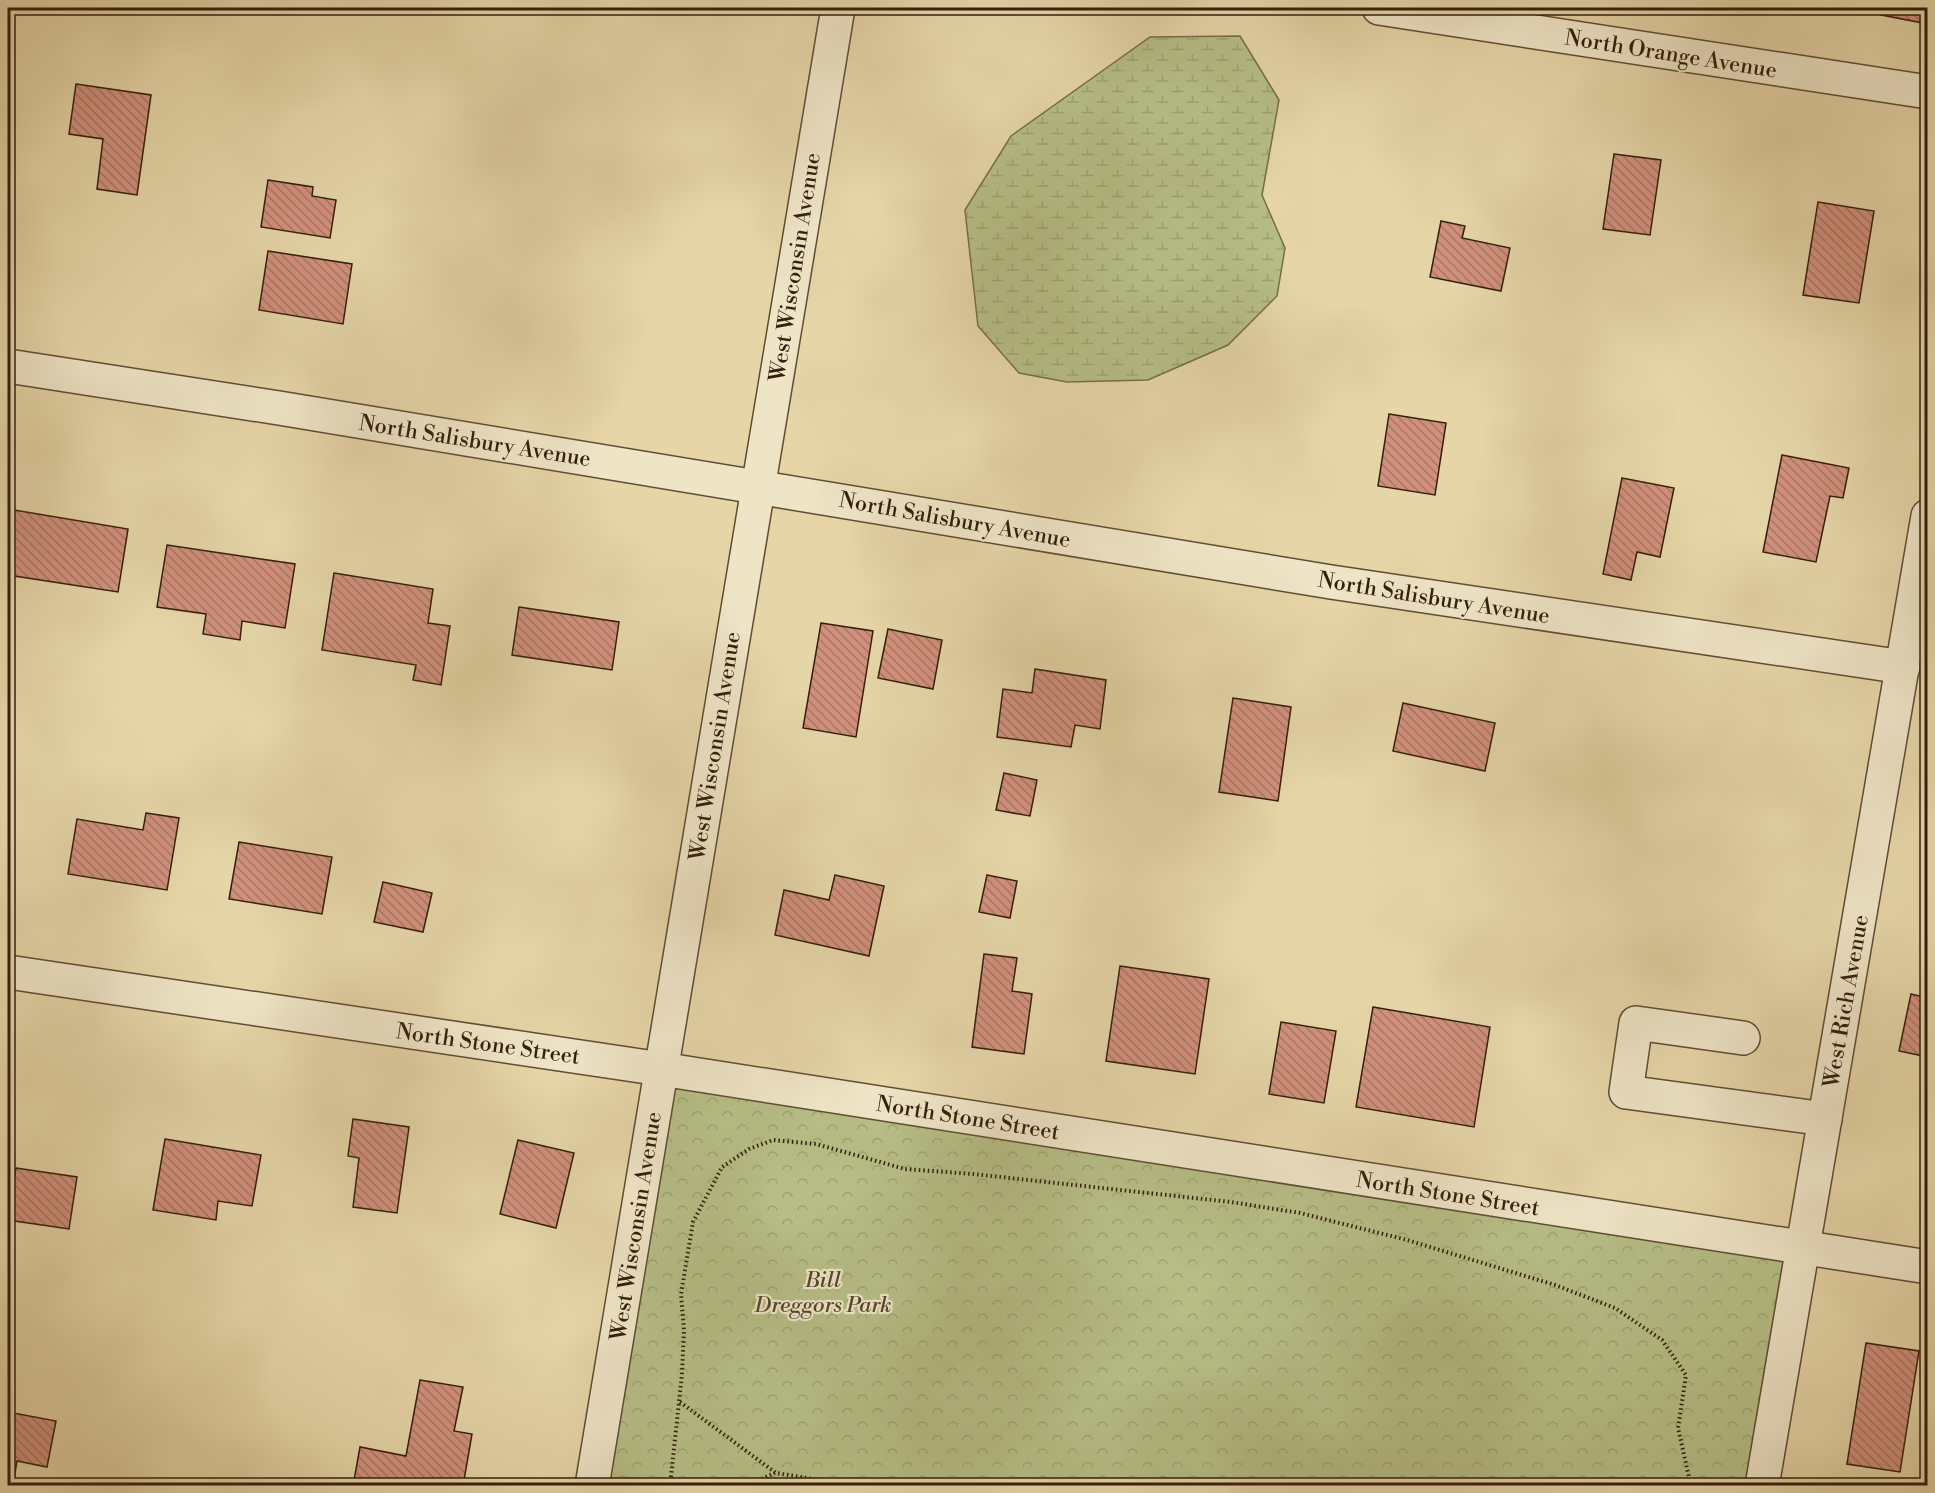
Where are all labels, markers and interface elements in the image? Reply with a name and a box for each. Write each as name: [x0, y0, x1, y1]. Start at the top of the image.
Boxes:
street label: North Orange Avenue: [1563, 24, 1779, 85]
street label: West Wisconsin Avenue: [764, 151, 827, 385]
street label: North Salisbury Avenue: [357, 410, 593, 473]
street label: North Salisbury Avenue: [837, 487, 1073, 554]
street label: North Salisbury Avenue: [1316, 567, 1552, 630]
street label: West Wisconsin Avenue: [684, 630, 747, 864]
street label: West Rich Avenue: [1818, 913, 1875, 1091]
street label: North Stone Street: [394, 1018, 582, 1071]
street label: North Stone Street: [874, 1091, 1062, 1146]
street label: West Wisconsin Avenue: [605, 1110, 668, 1344]
street label: North Stone Street: [1354, 1167, 1542, 1222]
park label: Bill Dreggors Park: [753, 1267, 892, 1319]

